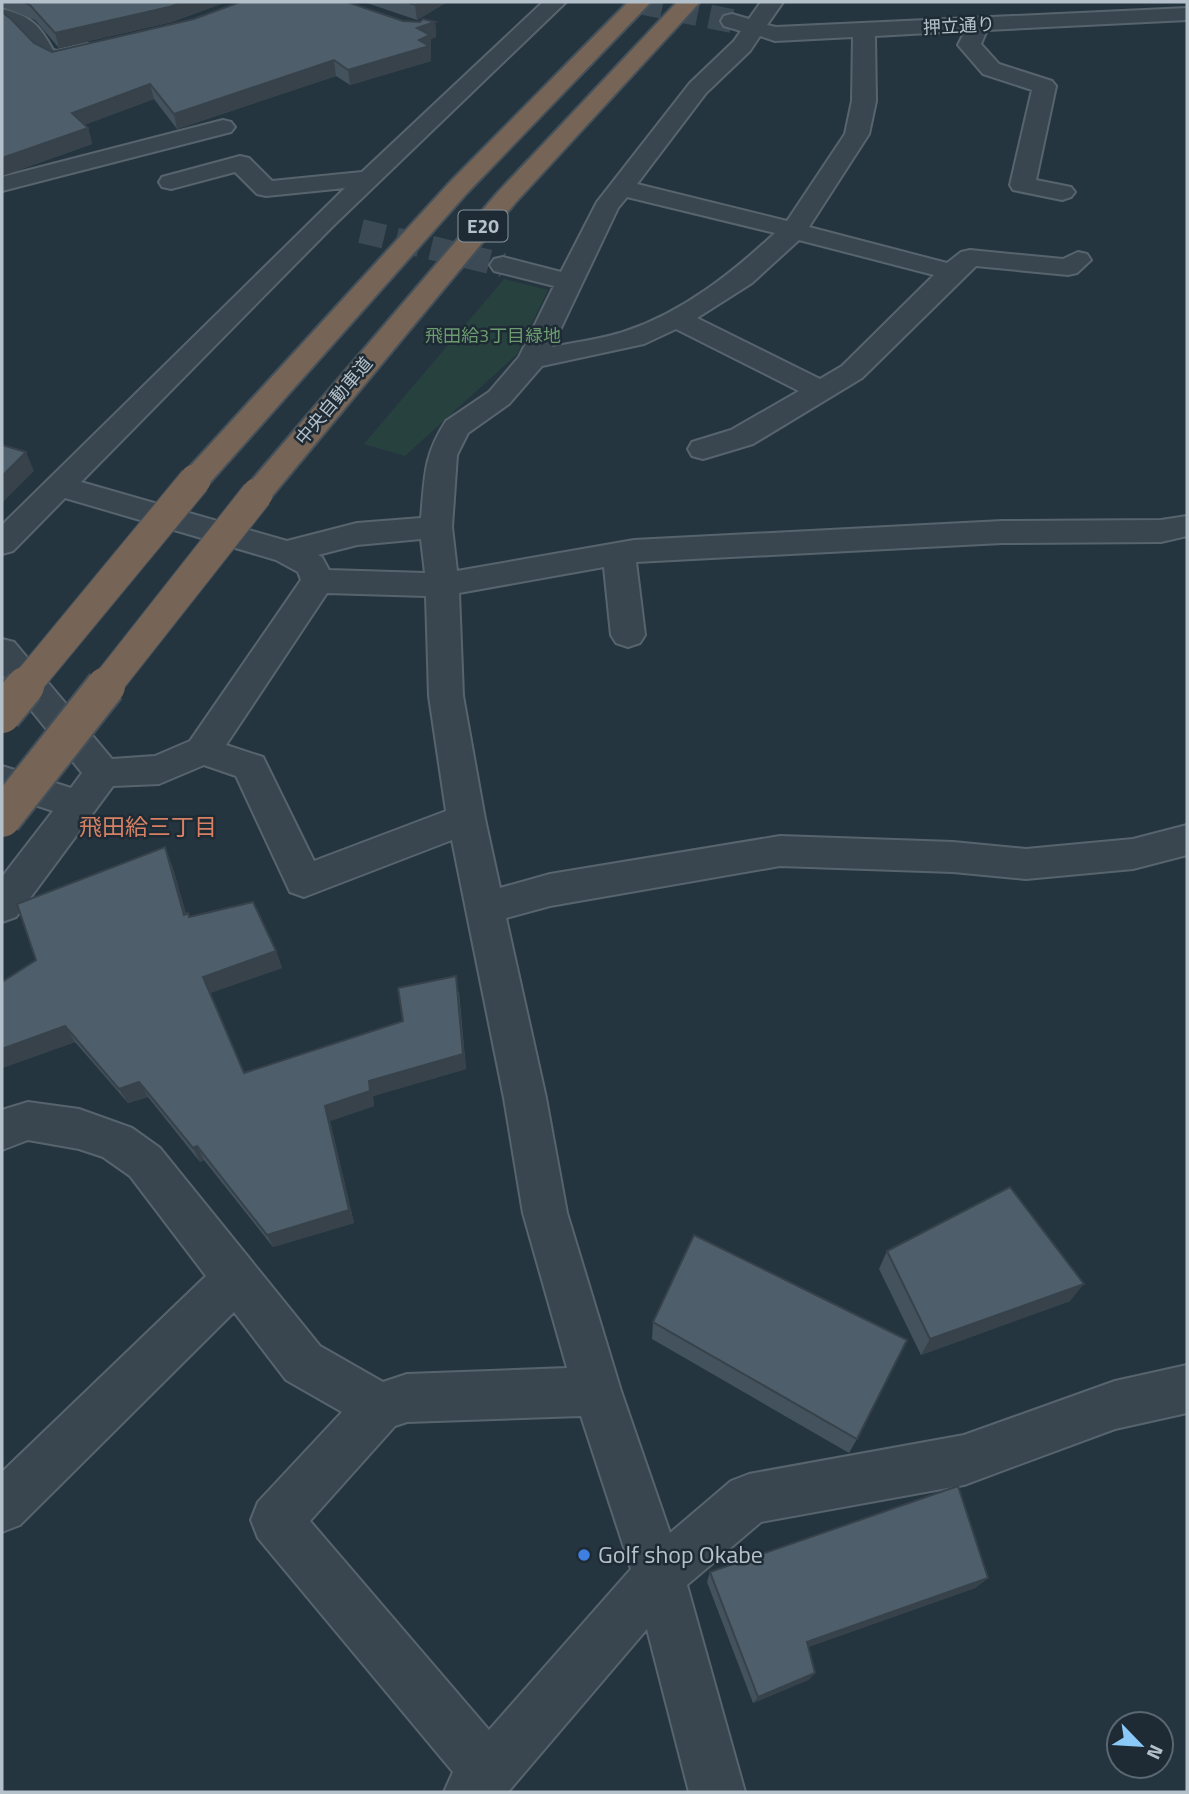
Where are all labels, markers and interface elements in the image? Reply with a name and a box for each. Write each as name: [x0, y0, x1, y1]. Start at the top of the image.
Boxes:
street label: 押立通り: [922, 10, 996, 41]
road number: E20: [458, 210, 508, 242]
park label: 飛田給3丁目緑地: [425, 322, 561, 349]
street label: 中央自動車道: [289, 351, 379, 451]
district label: 飛田給三丁目: [79, 809, 217, 844]
place label: Golf shop Okabe: [598, 1536, 763, 1572]
marker: Golf shop Okabe: [576, 1547, 592, 1563]
north arrow: [1105, 1710, 1175, 1780]
text: N: [1140, 1740, 1172, 1764]

